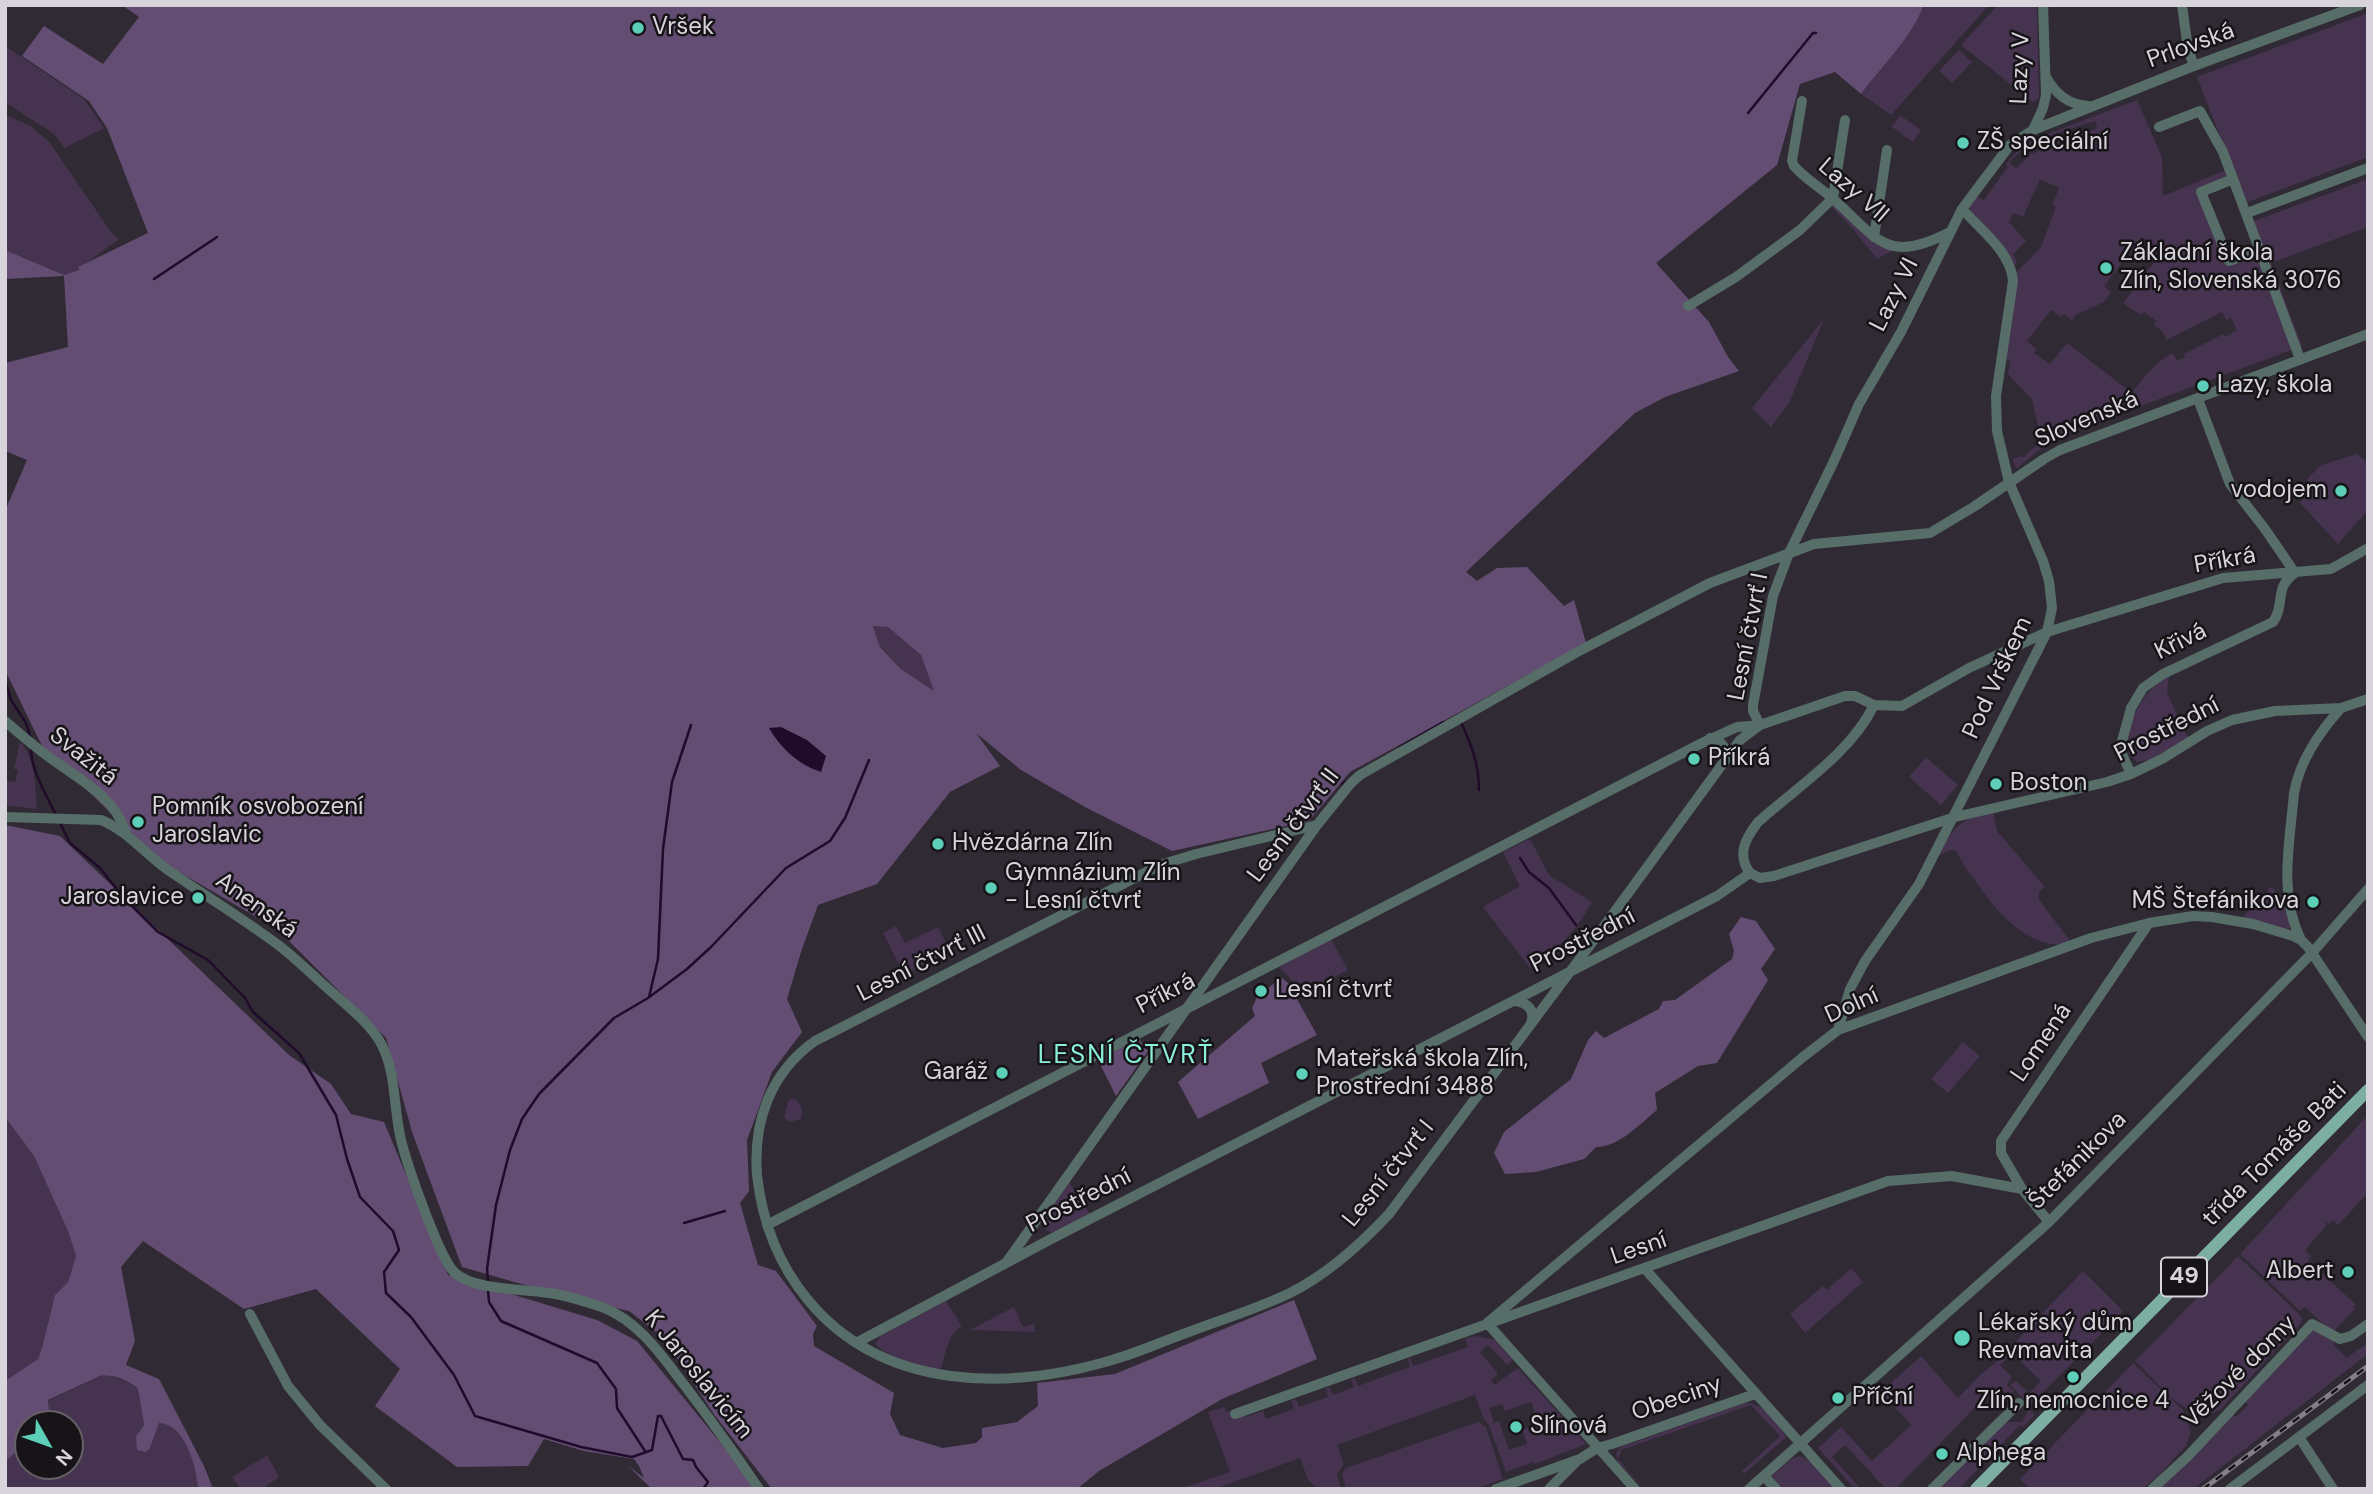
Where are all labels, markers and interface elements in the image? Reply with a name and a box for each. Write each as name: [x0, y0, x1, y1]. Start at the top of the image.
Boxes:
place label: Vršek: [652, 14, 714, 42]
street label: Prlovská: [2143, 17, 2239, 75]
marker: Vršek: [630, 20, 646, 36]
street label: Lazy V: [2005, 31, 2037, 105]
place label: ZŠ speciální: [1977, 129, 2108, 157]
marker: ZŠ speciální: [1955, 135, 1971, 151]
street label: Lazy VII: [1812, 153, 1894, 229]
place label: Základní škola Zlín, Slovenská 3076: [2120, 240, 2342, 296]
street label: Lazy VI: [1864, 254, 1926, 336]
marker: Základní škola Zlín, Slovenská 3076: [2098, 260, 2114, 276]
place label: Lazy, škola: [2217, 372, 2332, 400]
marker: Lazy, škola: [2195, 378, 2211, 394]
street label: Slovenská: [2031, 385, 2143, 455]
place label: vodojem: [2231, 477, 2327, 505]
marker: vodojem: [2333, 483, 2349, 499]
street label: Příkrá: [2192, 541, 2258, 581]
street label: Lesní čtvrť I: [1723, 571, 1775, 703]
street label: Pod Vrškem: [1957, 612, 2039, 744]
street label: Křivá: [2151, 617, 2211, 667]
street label: Prostřední: [2110, 691, 2224, 769]
street label: Svažitá: [43, 722, 123, 792]
place label: Příkrá: [1708, 745, 1770, 773]
marker: Příkrá: [1686, 751, 1702, 767]
street label: Lesní čtvrť II: [1242, 764, 1346, 888]
place label: Boston: [2010, 770, 2087, 798]
marker: Boston: [1988, 776, 2004, 792]
place label: Pomník osvobození Jaroslavic: [152, 794, 363, 850]
marker: Pomník osvobození Jaroslavic: [130, 814, 146, 830]
place label: Hvězdárna Zlín: [952, 830, 1113, 858]
marker: Hvězdárna Zlín: [930, 836, 946, 852]
place label: Gymnázium Zlín - Lesní čtvrť: [1005, 860, 1180, 916]
street label: Anenská: [209, 867, 303, 945]
marker: Gymnázium Zlín - Lesní čtvrť: [983, 880, 999, 896]
place label: Jaroslavice: [60, 884, 184, 912]
place label: MŠ Štefánikova: [2132, 888, 2299, 916]
marker: Jaroslavice: [190, 890, 206, 906]
marker: MŠ Štefánikova: [2305, 894, 2321, 910]
street label: Prostřední: [1526, 902, 1640, 980]
street label: Lesní čtvrť III: [853, 919, 991, 1009]
street label: Příkrá: [1132, 967, 1200, 1021]
place label: Lesní čtvrť: [1275, 977, 1392, 1005]
street label: Dolní: [1821, 982, 1883, 1030]
marker: Lesní čtvrť: [1253, 983, 1269, 999]
street label: Lomená: [2005, 998, 2079, 1088]
district label: LESNÍ ČTVRŤ: [1039, 1040, 1213, 1072]
place label: Mateřská škola Zlín, Prostřední 3488: [1316, 1046, 1528, 1102]
place label: Garáž: [924, 1059, 988, 1087]
marker: Garáž: [994, 1065, 1010, 1081]
marker: Mateřská škola Zlín, Prostřední 3488: [1294, 1066, 1310, 1082]
street label: třída Tomáše Bati: [2197, 1077, 2353, 1233]
street label: Štefánikova: [2023, 1106, 2133, 1216]
street label: Lesní čtvrť I: [1337, 1115, 1441, 1233]
street label: Prostřední: [1022, 1162, 1136, 1240]
street label: Lesní: [1607, 1226, 1671, 1272]
road number: 49: [2161, 1258, 2207, 1296]
place label: Albert: [2266, 1258, 2334, 1286]
marker: Albert: [2340, 1264, 2356, 1280]
street label: K Jaroslavicím: [637, 1305, 759, 1445]
street label: Věžové domy: [2177, 1309, 2303, 1435]
place label: Lékařský dům Revmavita: [1978, 1310, 2132, 1366]
marker: Lékařský dům Revmavita: [1952, 1328, 1972, 1348]
marker: Zlín, nemocnice 4: [2065, 1369, 2081, 1385]
street label: Obeciny: [1628, 1370, 1726, 1428]
place label: Příční: [1852, 1384, 1913, 1412]
place label: Zlín, nemocnice 4: [1977, 1388, 2169, 1416]
marker: Příční: [1830, 1390, 1846, 1406]
north arrow: [14, 1410, 84, 1480]
place label: Slínová: [1530, 1413, 1607, 1441]
marker: Slínová: [1508, 1419, 1524, 1435]
place label: Alphega: [1956, 1440, 2046, 1468]
text: N: [50, 1444, 78, 1471]
marker: Alphega: [1934, 1446, 1950, 1462]

